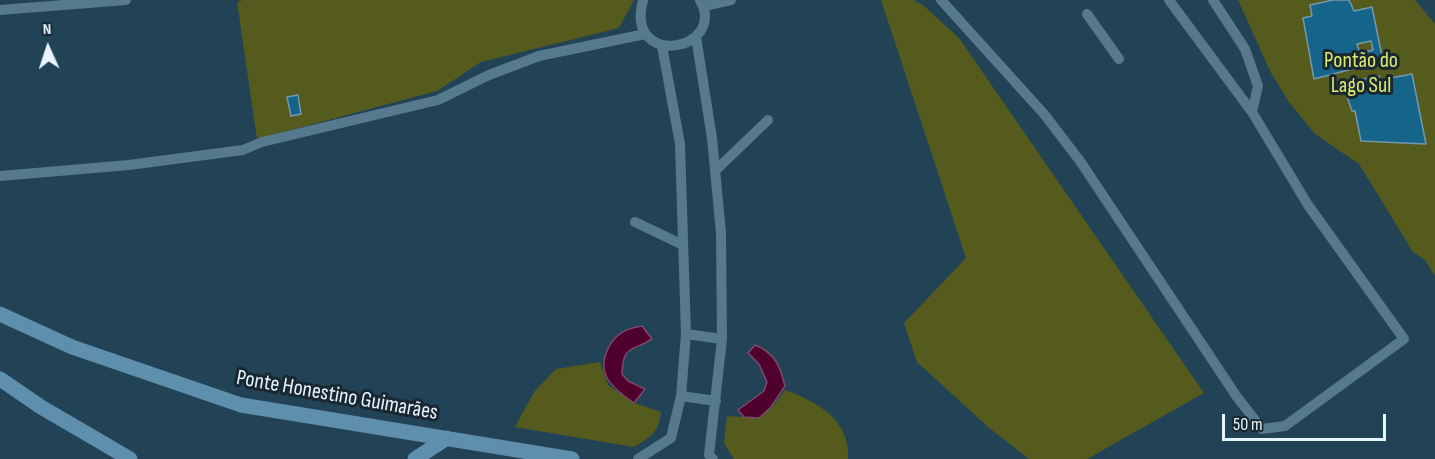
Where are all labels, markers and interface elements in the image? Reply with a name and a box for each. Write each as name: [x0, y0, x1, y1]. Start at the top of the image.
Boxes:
north arrow: [18, 18, 78, 78]
text: N: [42, 20, 52, 39]
park label: Pontão do Lago Sul: [1324, 48, 1398, 100]
street label: Ponte Honestino Guimarães: [234, 365, 440, 427]
scale bar: [1225, 402, 1388, 440]
text: 50 m: [1233, 414, 1263, 435]

